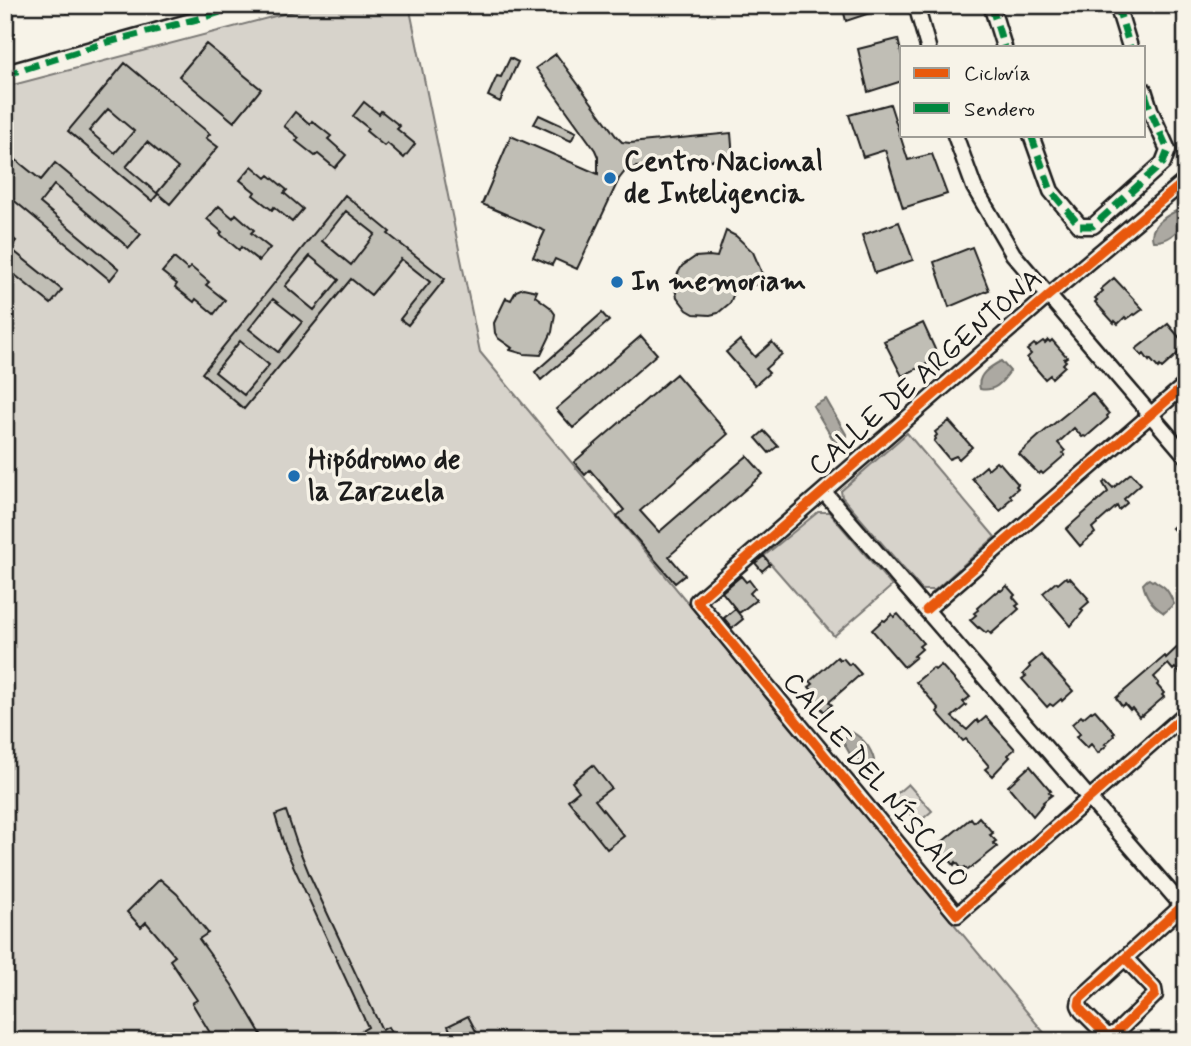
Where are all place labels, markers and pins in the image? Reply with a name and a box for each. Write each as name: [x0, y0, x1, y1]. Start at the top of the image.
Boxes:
place label: Centro Nacional de Inteligencia: [624, 144, 823, 214]
marker: Centro Nacional de Inteligencia: [602, 170, 618, 186]
place label: In memoriam: [631, 264, 806, 301]
marker: In memoriam: [609, 274, 625, 290]
place label: Hipódromo de la Zarzuela: [308, 442, 461, 511]
marker: Hipódromo de la Zarzuela: [286, 468, 302, 484]

